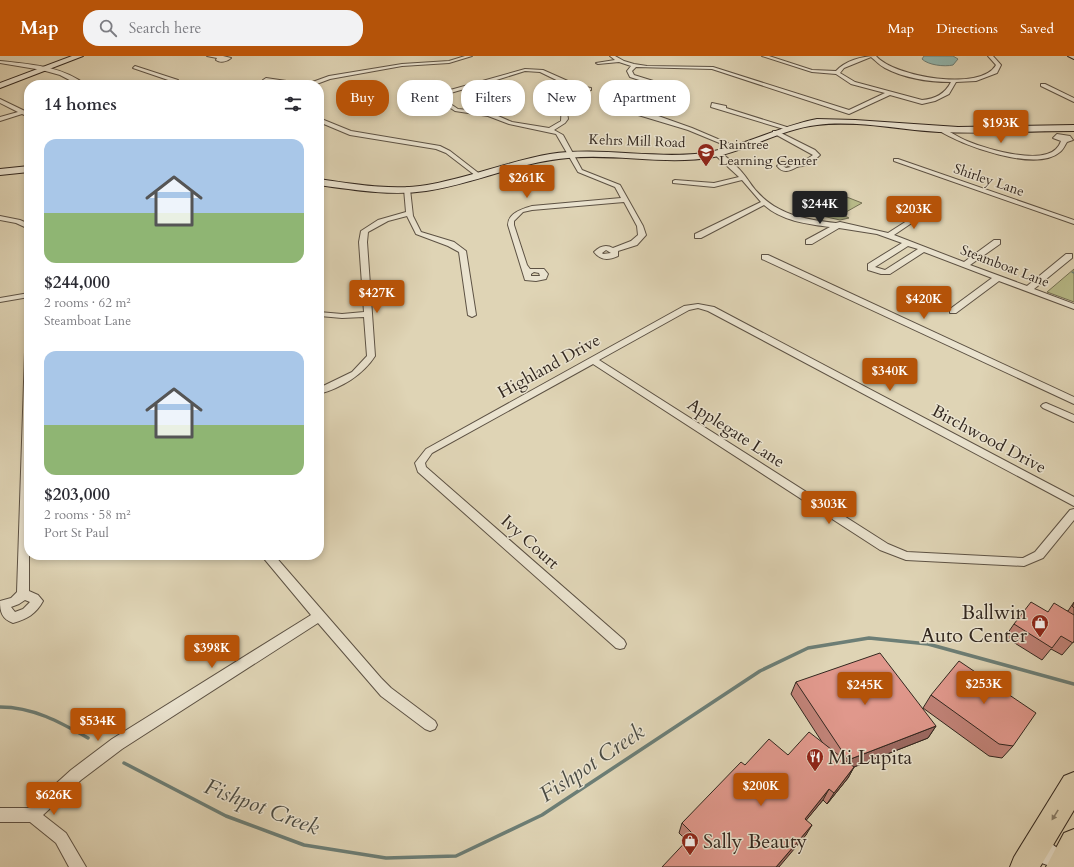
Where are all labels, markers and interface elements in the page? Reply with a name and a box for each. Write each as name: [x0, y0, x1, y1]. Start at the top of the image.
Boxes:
search box: [83, 10, 363, 46]
text: Map: [20, 15, 59, 41]
icon: search: [97, 17, 119, 39]
text: Search here: [129, 18, 201, 38]
text: Map: [888, 19, 914, 38]
text: Directions: [936, 19, 998, 38]
text: Saved: [1020, 19, 1054, 38]
chip: Buy: [336, 80, 389, 116]
chip: Rent: [397, 80, 453, 116]
chip: Filters: [461, 80, 525, 116]
chip: New: [533, 80, 591, 116]
chip: Apartment: [599, 80, 690, 116]
text: 14 homes: [44, 93, 117, 116]
icon: filters: [282, 93, 304, 115]
pin: $193K: [973, 110, 1029, 144]
text: $193K: [982, 114, 1020, 132]
street label: Kehrs Mill Road: [588, 130, 686, 152]
place label: Raintree Learning Center: [719, 135, 818, 170]
school or university icon: Raintree Learning Center: [696, 142, 716, 167]
street label: Shirley Lane: [951, 159, 1027, 201]
icon: home: [138, 165, 210, 237]
pin: $261K: [499, 165, 555, 199]
text: $261K: [508, 169, 546, 187]
pin: $244K: [792, 191, 848, 225]
text: $244K: [801, 195, 839, 213]
pin: $203K: [886, 196, 942, 230]
text: $203K: [895, 200, 933, 218]
street label: Steamboat Lane: [958, 240, 1052, 292]
text: $244,000: [44, 271, 110, 294]
pin: $427K: [349, 280, 405, 314]
text: $427K: [358, 284, 396, 302]
pin: $420K: [896, 286, 952, 320]
text: $420K: [905, 290, 943, 308]
text: 2 rooms · 62 m²: [44, 294, 131, 312]
text: Steamboat Lane: [44, 312, 131, 330]
street label: Highland Drive: [494, 328, 604, 404]
pin: $340K: [862, 358, 918, 392]
text: $340K: [871, 362, 909, 380]
icon: home: [138, 377, 210, 449]
street label: Applegate Lane: [683, 393, 789, 473]
street label: Birchwood Drive: [928, 399, 1050, 479]
text: $203,000: [44, 483, 110, 506]
pin: $303K: [801, 491, 857, 525]
text: $303K: [810, 495, 848, 513]
text: 2 rooms · 58 m²: [44, 506, 131, 524]
street label: Ivy Court: [496, 510, 565, 575]
text: Port St Paul: [44, 524, 109, 542]
place label: Ballwin Auto Center: [921, 599, 1028, 649]
shop icon: Ballwin Auto Center: [1030, 613, 1050, 638]
pin: $398K: [184, 635, 240, 669]
text: $398K: [193, 639, 231, 657]
pin: $253K: [956, 671, 1012, 705]
pin: $245K: [837, 672, 893, 706]
text: $253K: [965, 675, 1003, 693]
text: $245K: [846, 676, 884, 694]
pin: $534K: [70, 708, 126, 742]
text: $534K: [79, 712, 117, 730]
water label: Fishpot Creek: [534, 717, 651, 809]
place label: Mi Lupita: [828, 744, 912, 771]
restaurant icon: Mi Lupita: [805, 747, 825, 772]
water label: Fishpot Creek: [200, 771, 324, 843]
pin: $200K: [733, 773, 789, 807]
text: $200K: [742, 777, 780, 795]
pin: $626K: [26, 782, 82, 816]
text: $626K: [35, 786, 73, 804]
one-way arrow: [1051, 810, 1059, 820]
place label: Sally Beauty: [703, 828, 807, 855]
shop icon: Sally Beauty: [680, 831, 700, 856]

